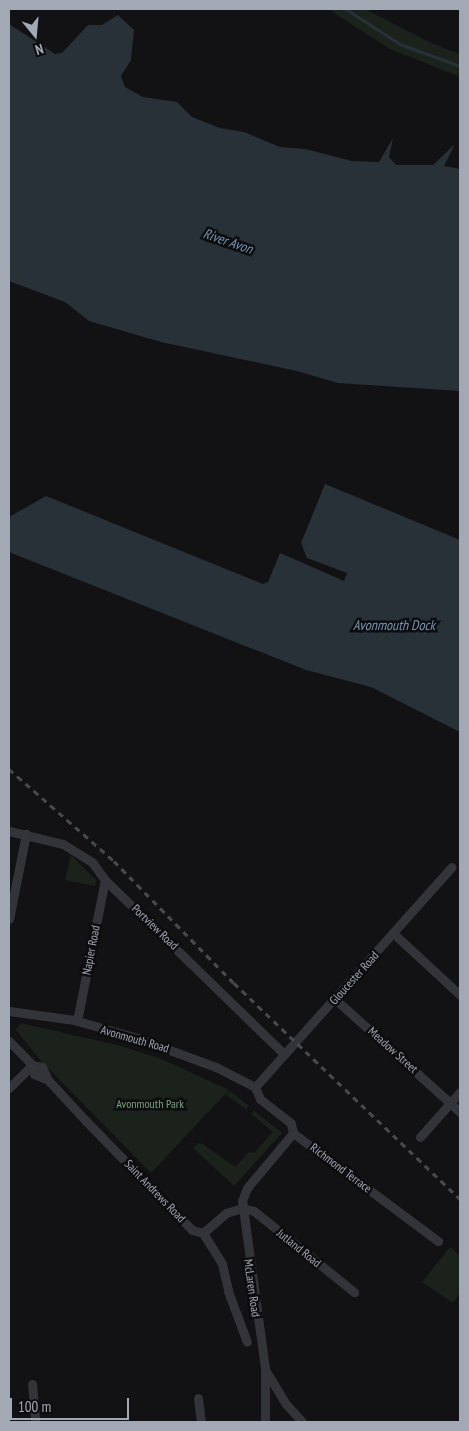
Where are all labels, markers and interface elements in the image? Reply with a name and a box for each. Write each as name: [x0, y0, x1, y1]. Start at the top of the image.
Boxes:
north arrow: [10, 10, 60, 60]
text: N: [33, 40, 46, 59]
water label: River Avon: [201, 225, 255, 257]
water label: Avonmouth Dock: [353, 617, 435, 633]
street label: Portview Road: [129, 901, 181, 953]
street label: Napier Road: [79, 924, 103, 976]
street label: Gloucester Road: [326, 948, 382, 1008]
street label: Avonmouth Road: [99, 1022, 171, 1056]
street label: Meadow Street: [365, 1024, 421, 1076]
park label: Avonmouth Park: [116, 1097, 184, 1111]
street label: Richmond Terrace: [307, 1140, 375, 1196]
street label: Saint Andrews Road: [121, 1156, 189, 1226]
street label: Jutland Road: [274, 1226, 324, 1270]
street label: McLaren Road: [241, 1258, 263, 1318]
scale bar: [12, 1388, 131, 1420]
text: 100 m: [18, 1397, 51, 1416]

